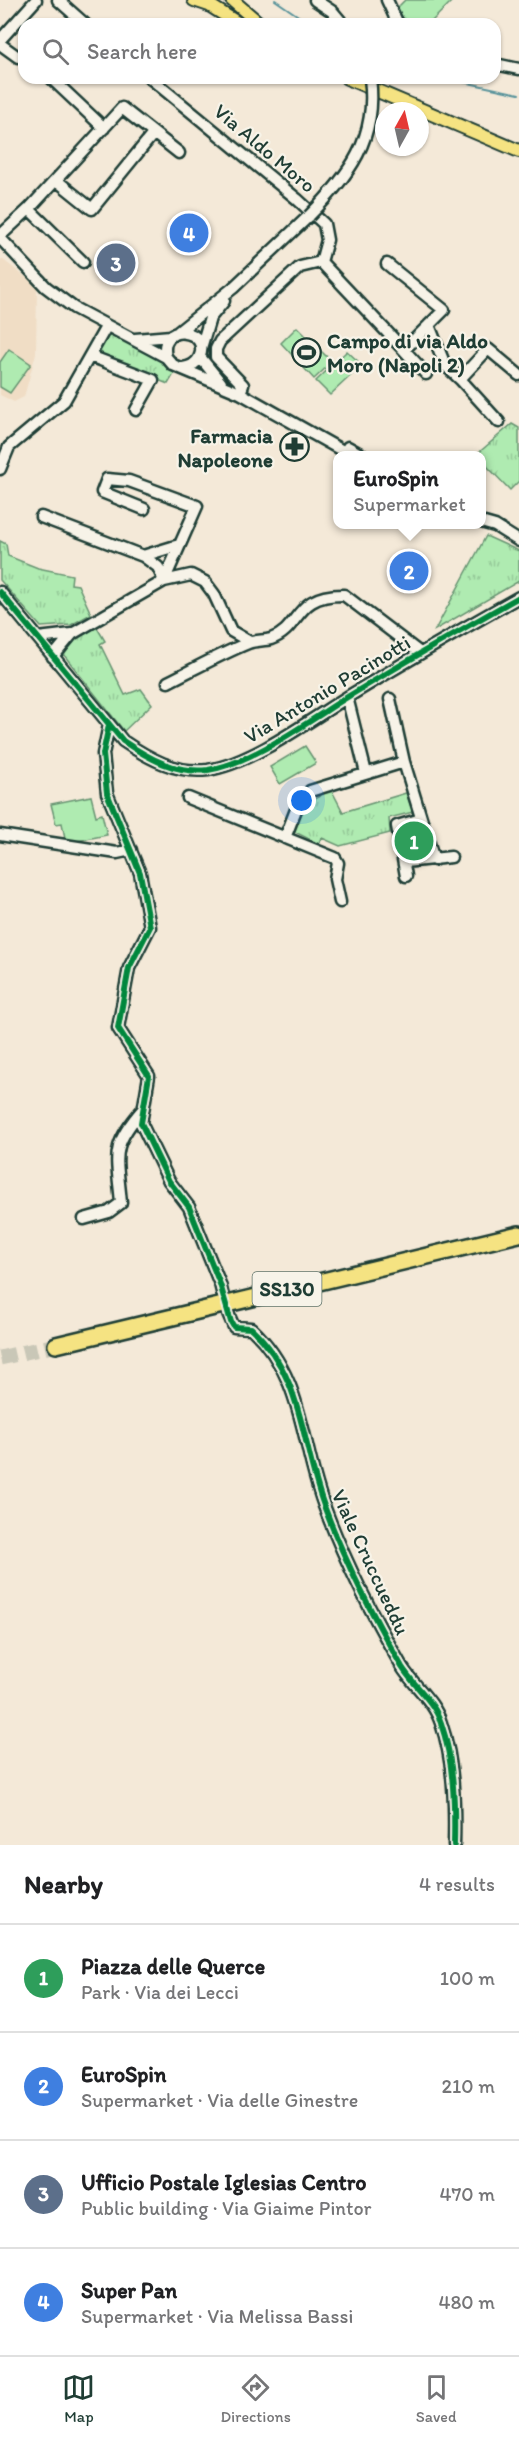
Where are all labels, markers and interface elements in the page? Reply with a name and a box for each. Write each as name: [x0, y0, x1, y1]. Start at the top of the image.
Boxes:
search box: [18, 18, 501, 84]
icon: search: [39, 35, 72, 68]
text: Search here: [87, 38, 197, 65]
street label: Via Aldo Moro: [209, 98, 321, 198]
north arrow: [375, 102, 429, 156]
pin: 4: [170, 210, 208, 256]
pin: 3: [96, 240, 136, 286]
place label: Campo di via Aldo Moro (Napoli 2): [327, 328, 488, 378]
sports icon: Campo di via Aldo Moro (Napoli 2): [290, 336, 322, 368]
place label: Farmacia Napoleone: [177, 423, 274, 473]
pharmacy icon: Farmacia Napoleone: [278, 431, 310, 463]
popup: [333, 451, 486, 529]
text: EuroSpin: [353, 465, 439, 492]
text: Supermarket: [353, 492, 466, 516]
pin: 2: [390, 548, 428, 594]
street label: Via Antonio Pacinotti: [239, 629, 415, 749]
your location: [287, 786, 316, 815]
pin: 1: [394, 818, 434, 864]
road number: SS130: [252, 1272, 322, 1306]
street label: Viale Cruccueddu: [326, 1485, 416, 1639]
text: Nearby: [24, 1868, 103, 1900]
text: 4 results: [419, 1872, 495, 1896]
text: Piazza delle Querce: [81, 1953, 265, 1980]
text: 1: [39, 1966, 48, 1990]
text: 100 m: [440, 1966, 495, 1990]
text: Park · Via dei Lecci: [81, 1980, 239, 2004]
text: EuroSpin: [81, 2061, 166, 2088]
text: 2: [38, 2074, 49, 2098]
text: 210 m: [442, 2074, 495, 2098]
text: Supermarket · Via delle Ginestre: [81, 2088, 358, 2112]
text: Ufficio Postale Iglesias Centro: [81, 2169, 366, 2196]
text: 3: [38, 2182, 49, 2206]
text: 470 m: [439, 2182, 495, 2206]
text: Public building · Via Giaime Pintor: [81, 2196, 372, 2220]
text: Super Pan: [81, 2277, 177, 2304]
text: 4: [37, 2290, 50, 2314]
text: 480 m: [438, 2290, 495, 2314]
text: Supermarket · Via Melissa Bassi: [81, 2304, 353, 2328]
tab: Map: [62, 2371, 95, 2426]
tab: Directions: [220, 2371, 291, 2426]
tab: Saved: [416, 2371, 457, 2426]

